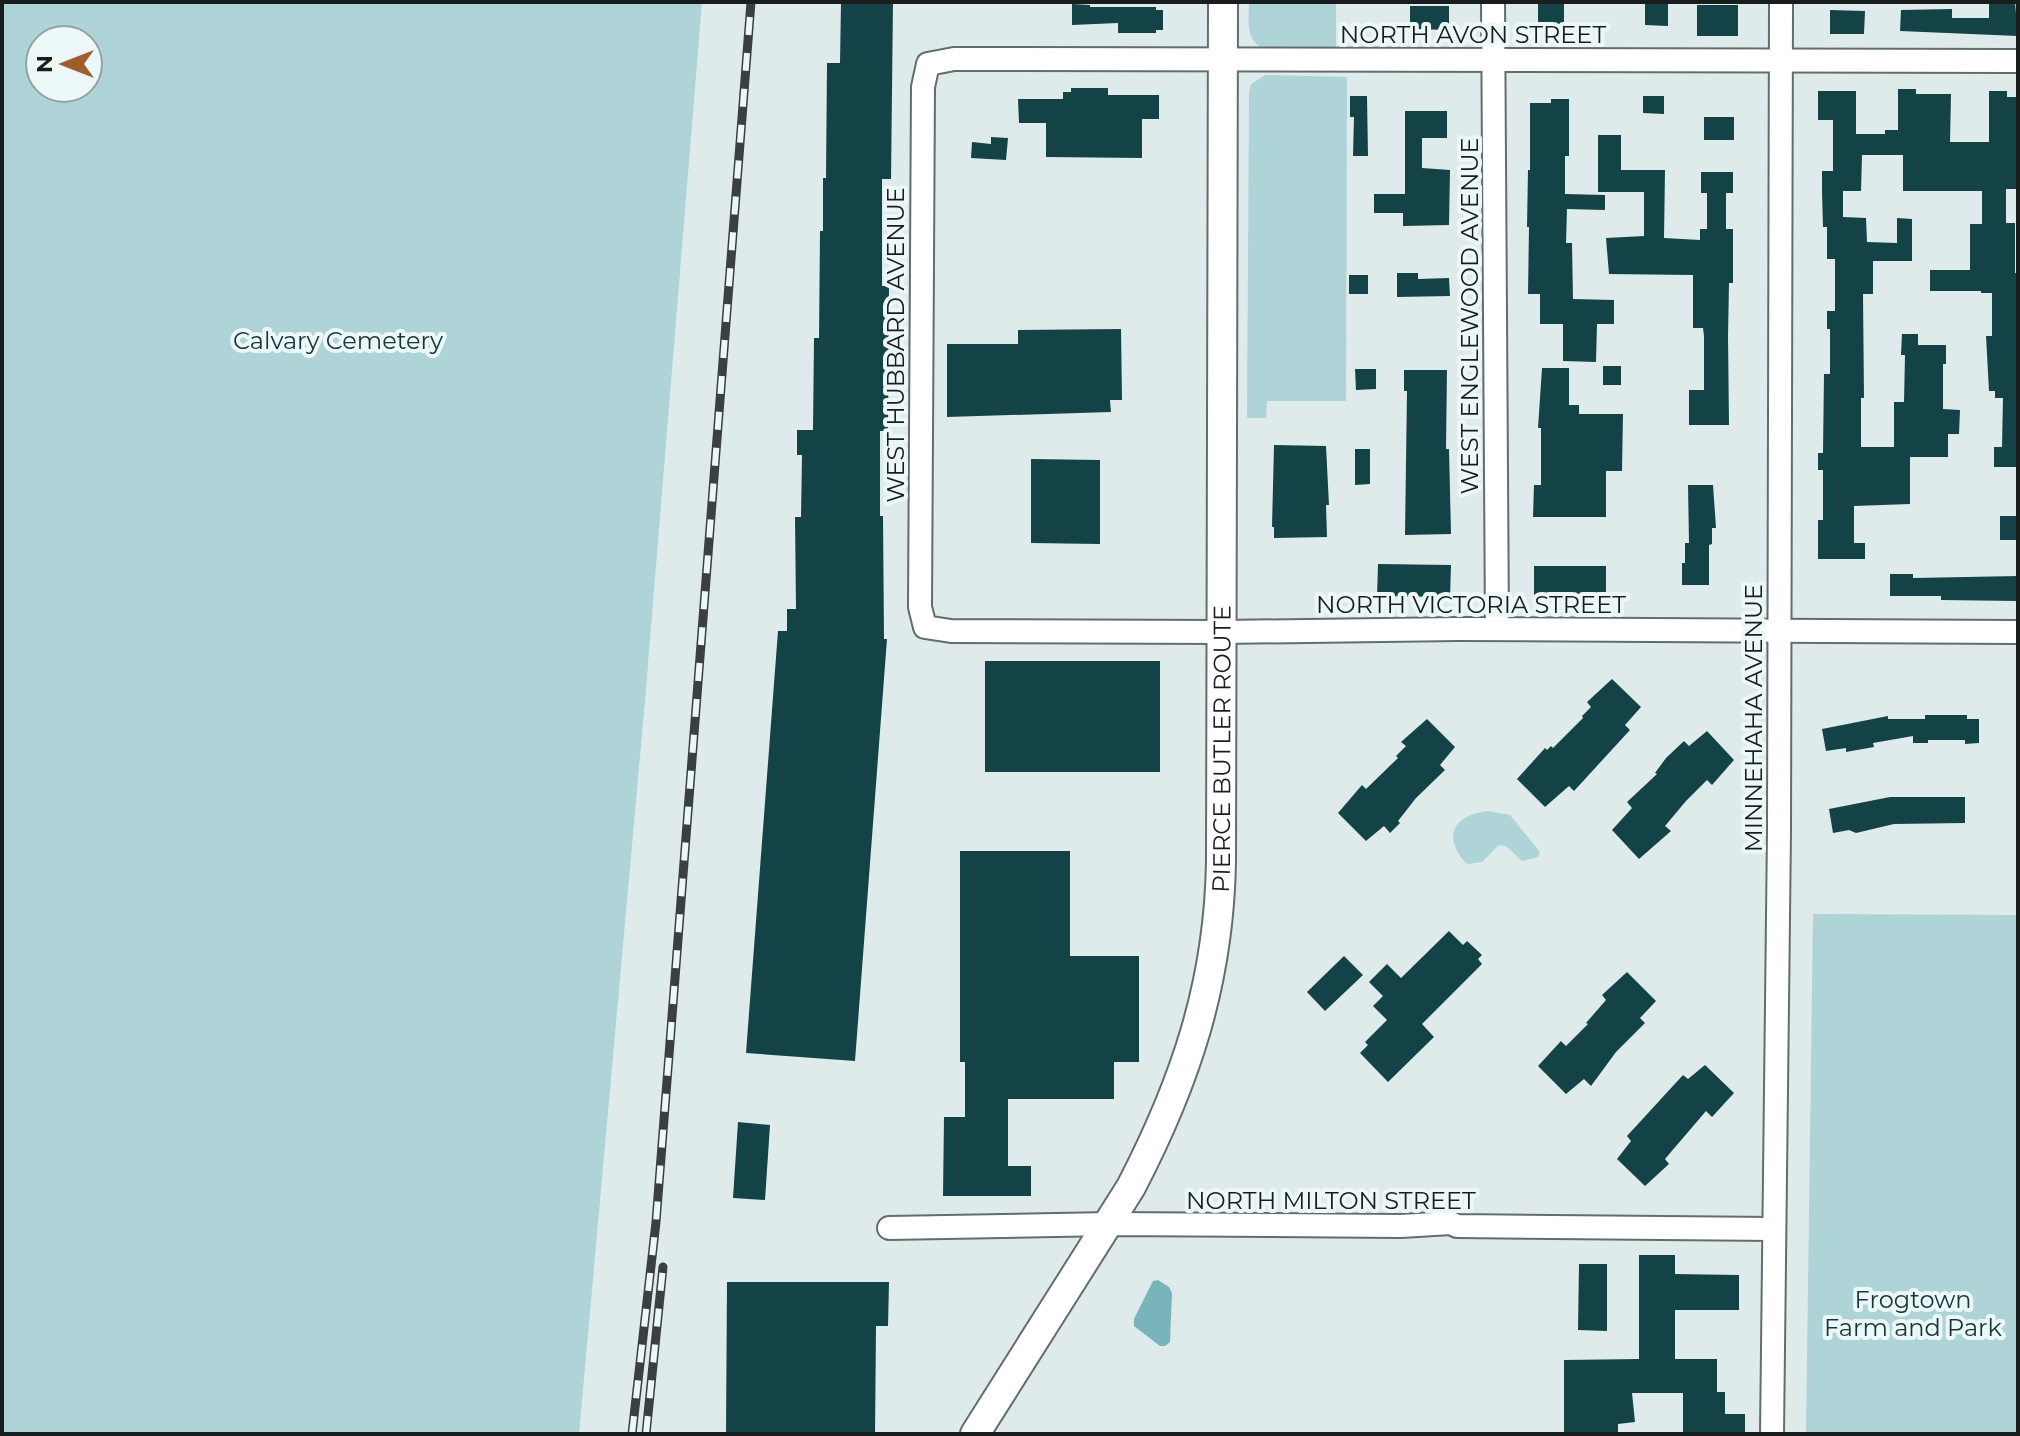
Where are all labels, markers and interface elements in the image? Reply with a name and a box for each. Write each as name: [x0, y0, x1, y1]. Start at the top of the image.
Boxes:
street label: NORTH AVON STREET: [1340, 20, 1606, 49]
north arrow: [24, 24, 104, 104]
text: N: [31, 55, 58, 73]
street label: WEST ENGLEWOOD AVENUE: [1455, 138, 1484, 494]
street label: WEST HUBBARD AVENUE: [881, 187, 910, 503]
park label: Calvary Cemetery: [233, 326, 443, 355]
street label: MINNEHAHA AVENUE: [1739, 584, 1768, 852]
street label: NORTH VICTORIA STREET: [1316, 590, 1626, 619]
street label: PIERCE BUTLER ROUTE: [1205, 605, 1236, 893]
street label: NORTH MILTON STREET: [1186, 1186, 1476, 1215]
park label: Frogtown Farm and Park: [1824, 1285, 2003, 1342]

